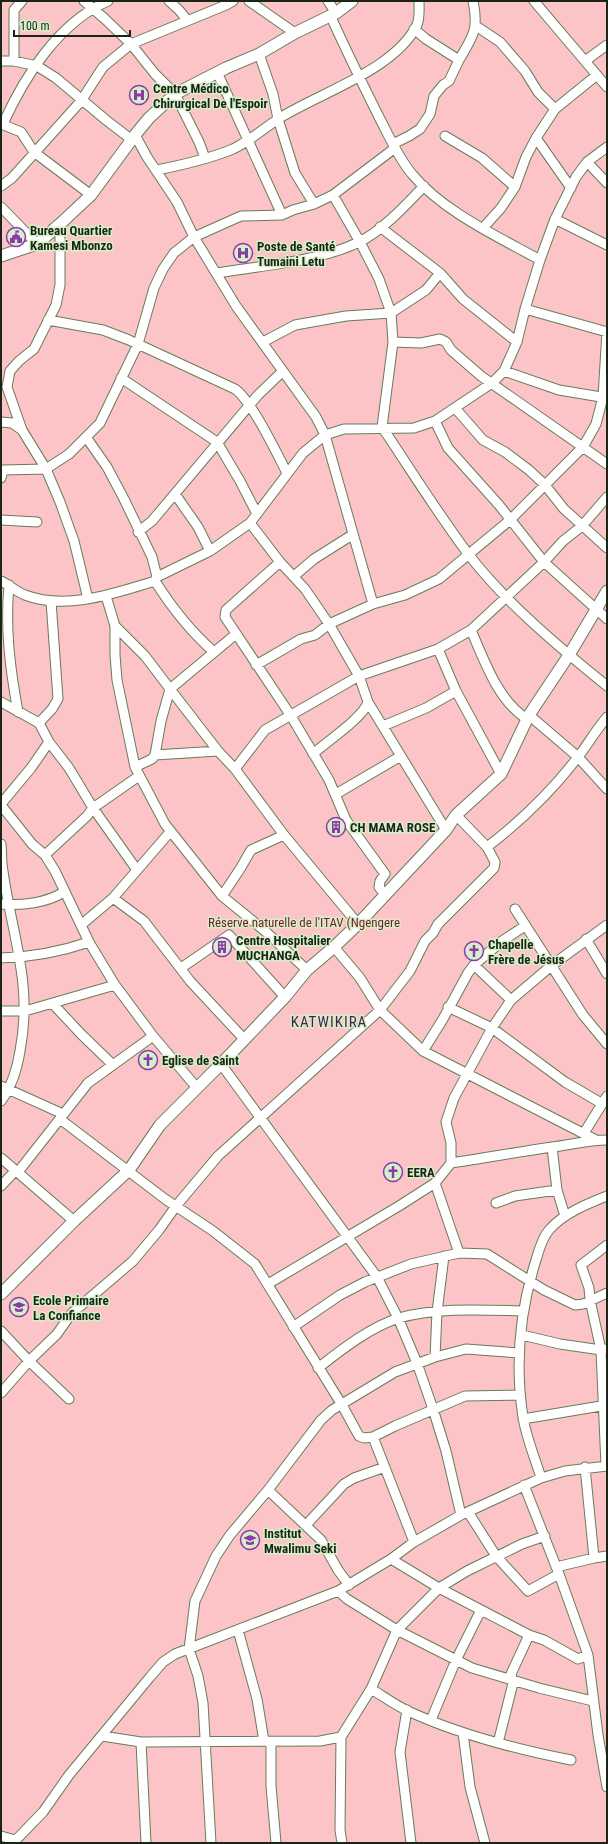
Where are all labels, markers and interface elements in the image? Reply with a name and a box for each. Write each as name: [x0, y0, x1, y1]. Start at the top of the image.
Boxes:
scale bar: [14, 12, 130, 38]
text: 100 m: [20, 19, 50, 33]
place label: Centre Médico Chirurgical De l'Espoir: [153, 81, 269, 111]
hospital icon: Centre Médico Chirurgical De l'Espoir: [128, 84, 150, 106]
place label: Bureau Quartier Kamesi Mbonzo: [30, 223, 113, 253]
public building icon: Bureau Quartier Kamesi Mbonzo: [5, 226, 27, 248]
place label: Poste de Santé Tumaini Letu: [257, 239, 335, 269]
hospital icon: Poste de Santé Tumaini Letu: [232, 242, 254, 264]
building icon: CH MAMA ROSE: [325, 816, 347, 838]
place label: CH MAMA ROSE: [350, 820, 436, 835]
park label: Réserve naturelle de l'ITAV (Ngengere: [208, 915, 400, 930]
place label: Centre Hospitalier MUCHANGA: [236, 933, 331, 963]
building icon: Centre Hospitalier MUCHANGA: [211, 936, 233, 958]
place label: Chapelle Frère de Jésus: [488, 937, 564, 967]
church icon: Chapelle Frère de Jésus: [463, 940, 485, 962]
district label: KATWIKIRA: [291, 1013, 367, 1031]
church icon: Eglise de Saint: [137, 1049, 159, 1071]
place label: Eglise de Saint: [162, 1053, 239, 1068]
church icon: EERA: [382, 1161, 404, 1183]
place label: EERA: [407, 1165, 435, 1180]
place label: Ecole Primaire La Confiance: [33, 1293, 109, 1323]
school or university icon: Ecole Primaire La Confiance: [8, 1296, 30, 1318]
place label: Institut Mwalimu Seki: [264, 1526, 337, 1556]
school or university icon: Institut Mwalimu Seki: [239, 1529, 261, 1551]

